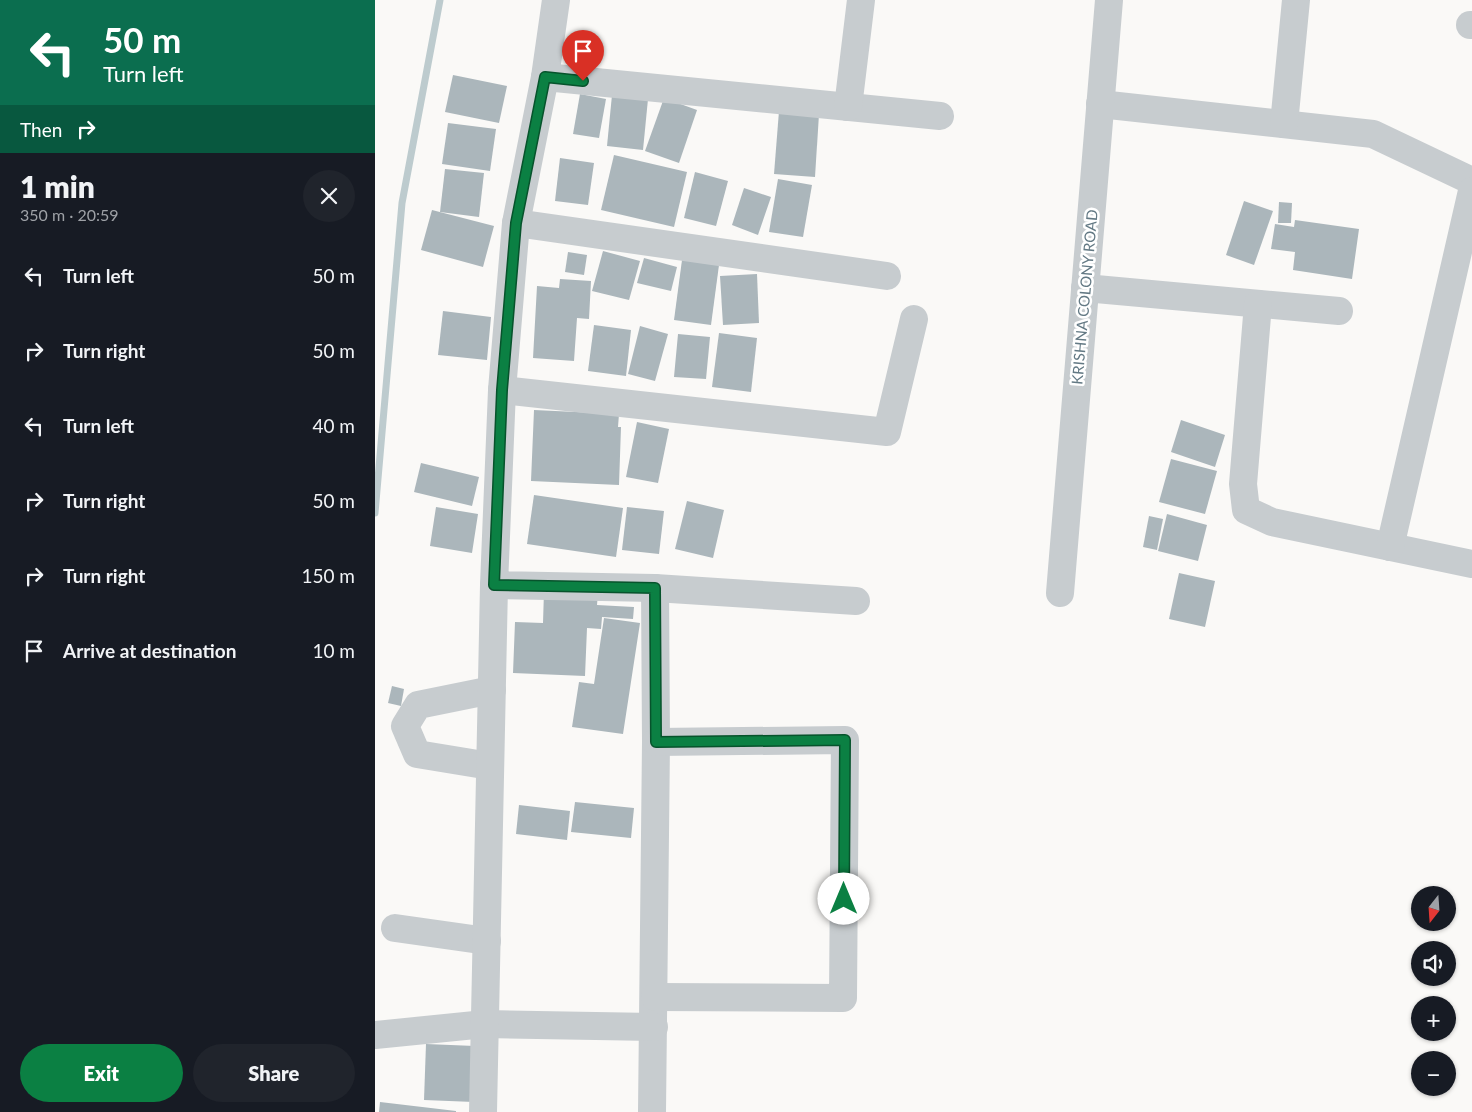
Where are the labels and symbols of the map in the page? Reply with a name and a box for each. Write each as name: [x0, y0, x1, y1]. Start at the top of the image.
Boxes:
pin: [562, 30, 604, 81]
street label: KRISHNA COLONY ROAD: [1067, 209, 1101, 385]
position arrow: [817, 872, 869, 924]
north arrow: [1411, 886, 1456, 931]

